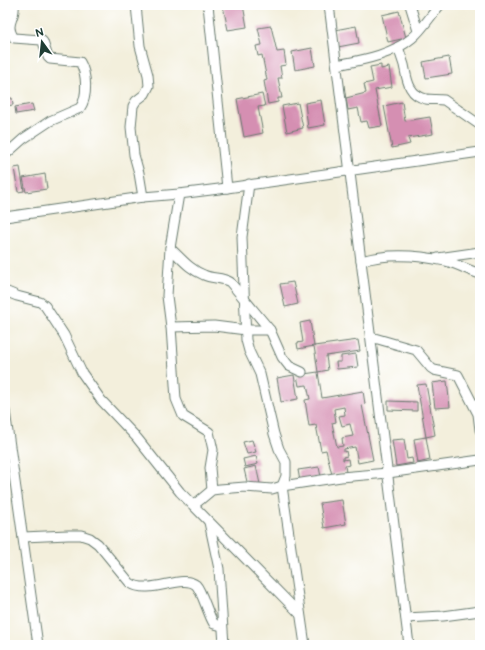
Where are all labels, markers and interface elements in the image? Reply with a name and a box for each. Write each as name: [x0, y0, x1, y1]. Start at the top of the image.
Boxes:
north arrow: [22, 22, 62, 62]
text: N: [34, 25, 45, 40]

